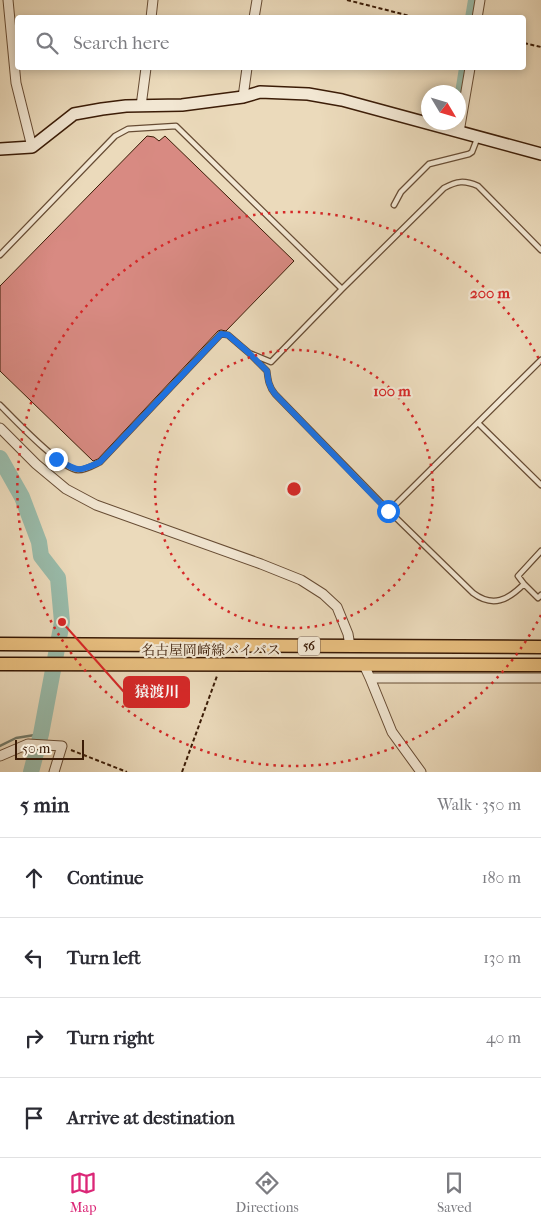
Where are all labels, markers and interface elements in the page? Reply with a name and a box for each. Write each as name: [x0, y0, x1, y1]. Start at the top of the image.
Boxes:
search box: [15, 15, 526, 70]
icon: search: [33, 29, 61, 57]
text: Search here: [73, 32, 169, 54]
north arrow: [421, 85, 466, 130]
text: 200 m: [470, 284, 510, 302]
text: 100 m: [373, 382, 411, 400]
route end: [45, 448, 68, 471]
centre of rings: [285, 480, 303, 498]
route start: [377, 500, 400, 523]
road number: 56: [298, 636, 320, 656]
street label: 名古屋岡崎線バイパス: [141, 642, 281, 659]
callout: 猿渡川: [124, 677, 189, 707]
text: 猿渡川: [134, 683, 180, 701]
scale bar: [15, 737, 84, 760]
text: 50 m: [22, 740, 50, 757]
text: 5 min: [20, 793, 69, 817]
text: Walk · 350 m: [437, 795, 521, 814]
icon: ahead: [20, 864, 48, 892]
text: Continue: [67, 867, 143, 889]
text: 180 m: [482, 868, 521, 887]
icon: left: [20, 944, 48, 972]
text: Turn left: [67, 947, 141, 969]
text: 130 m: [483, 948, 521, 967]
icon: right: [20, 1024, 48, 1052]
text: Turn right: [67, 1027, 154, 1049]
text: 40 m: [486, 1028, 521, 1047]
icon: arrive: [20, 1104, 48, 1132]
text: Arrive at destination: [67, 1107, 235, 1129]
tab: Map: [69, 1169, 97, 1216]
tab: Directions: [236, 1169, 299, 1216]
tab: Saved: [437, 1169, 472, 1216]

